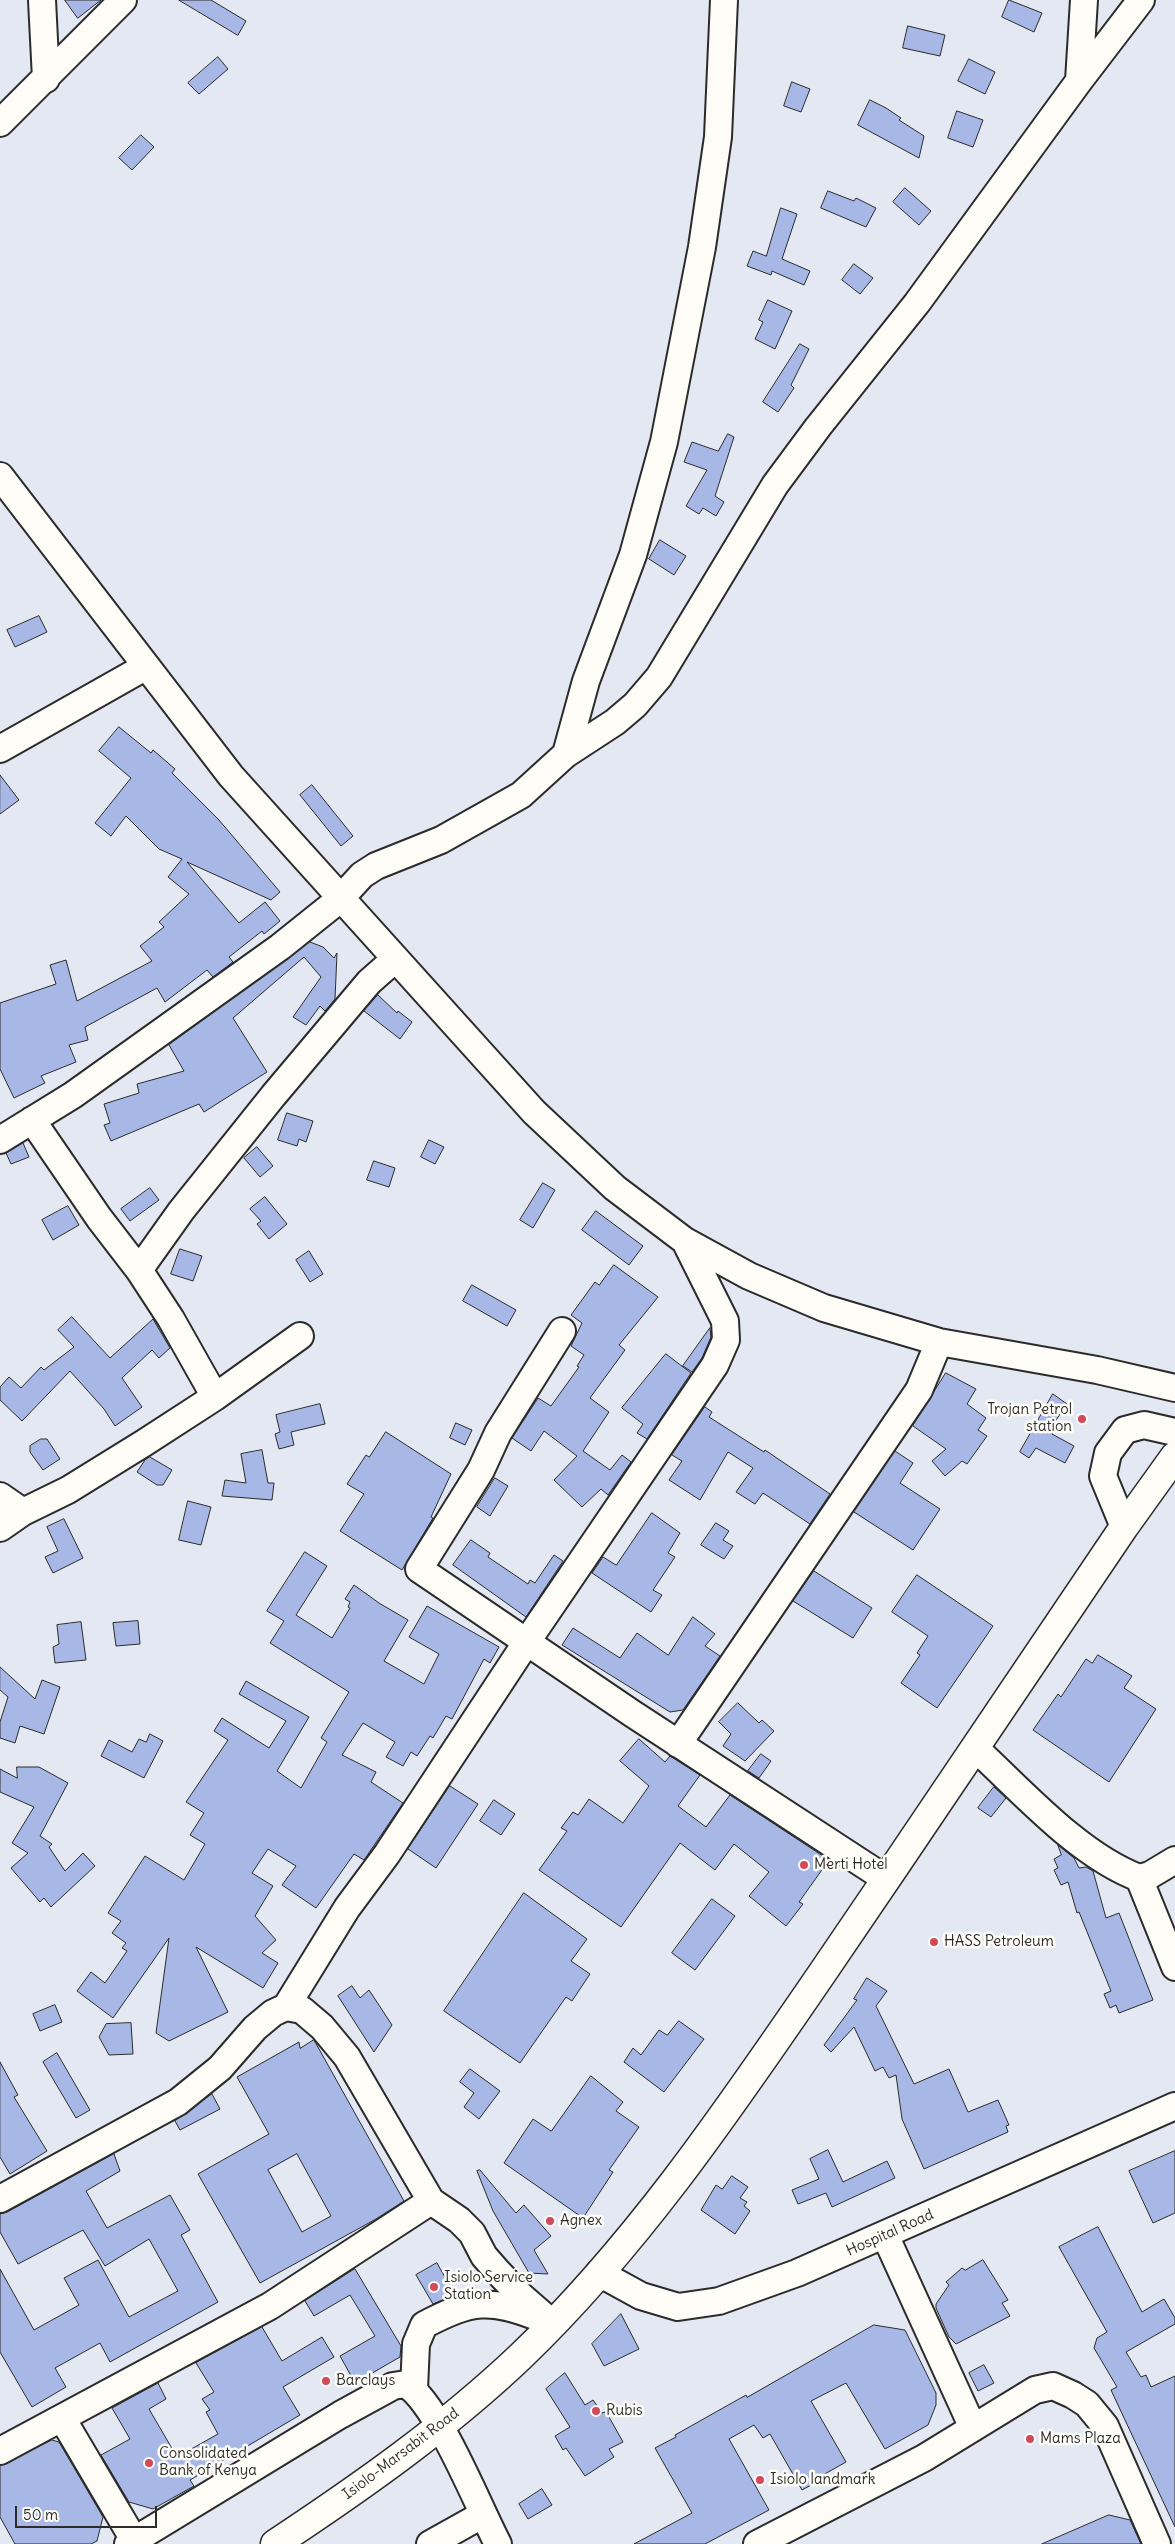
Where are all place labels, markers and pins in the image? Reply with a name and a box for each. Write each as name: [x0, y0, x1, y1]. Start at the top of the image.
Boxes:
place label: Trojan Petrol station: [987, 1401, 1072, 1436]
marker: Trojan Petrol station: [1076, 1413, 1088, 1425]
place label: Merti Hotel: [814, 1856, 888, 1874]
marker: Merti Hotel: [798, 1859, 810, 1871]
place label: HASS Petroleum: [944, 1933, 1054, 1951]
marker: HASS Petroleum: [928, 1936, 940, 1948]
place label: Agnex: [560, 2212, 602, 2230]
marker: Agnex: [544, 2215, 556, 2227]
place label: Isiolo Service Station: [444, 2269, 533, 2304]
marker: Isiolo Service Station: [428, 2281, 440, 2293]
place label: Barclays: [336, 2372, 395, 2390]
marker: Barclays: [320, 2375, 332, 2387]
place label: Rubis: [606, 2402, 643, 2420]
marker: Rubis: [590, 2405, 602, 2417]
place label: Mams Plaza: [1040, 2430, 1121, 2448]
marker: Mams Plaza: [1024, 2433, 1036, 2445]
place label: Consolidated Bank of Kenya: [159, 2445, 257, 2480]
marker: Consolidated Bank of Kenya: [143, 2457, 155, 2469]
place label: Isiolo landmark: [770, 2471, 875, 2489]
marker: Isiolo landmark: [754, 2474, 766, 2486]

